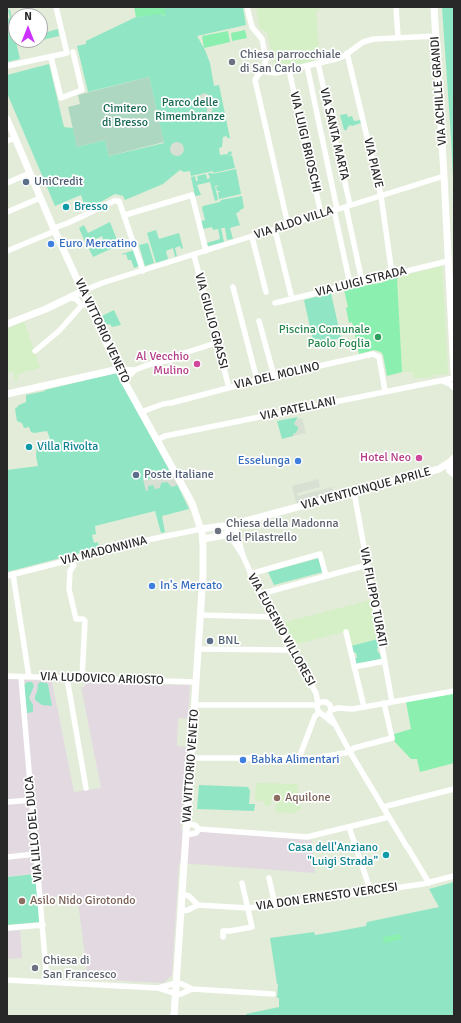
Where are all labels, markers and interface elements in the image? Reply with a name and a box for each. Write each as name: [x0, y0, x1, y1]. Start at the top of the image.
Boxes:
north arrow: [8, 8, 48, 48]
text: N: [24, 10, 32, 23]
street label: VIA ACHILLE GRANDI: [428, 36, 450, 146]
place label: Chiesa parrocchiale di San Carlo: [240, 48, 341, 76]
marker: Chiesa parrocchiale di San Carlo: [227, 57, 237, 67]
street label: VIA SANTA MARTA: [316, 86, 352, 182]
street label: VIA LUIGI BRIOSCHI: [286, 90, 324, 194]
park label: Parco delle Rimembranze: [155, 96, 225, 124]
park label: Cimitero di Bresso: [102, 102, 148, 130]
street label: VIA PIAVE: [360, 136, 386, 190]
place label: UniCredit: [34, 175, 83, 189]
marker: UniCredit: [21, 177, 31, 187]
place label: Bresso: [74, 200, 108, 214]
marker: Bresso: [61, 202, 71, 212]
street label: VIA ALDO VILLA: [253, 203, 335, 243]
place label: Euro Mercatino: [59, 237, 137, 251]
marker: Euro Mercatino: [46, 239, 56, 249]
street label: VIA LUIGI STRADA: [314, 264, 408, 300]
street label: VIA GIULIO GRASSI: [191, 271, 231, 371]
street label: VIA VITTORIO VENETO: [71, 276, 133, 386]
place label: Piscina Comunale Paolo Foglia: [279, 323, 370, 351]
marker: Piscina Comunale Paolo Foglia: [373, 332, 383, 342]
place label: Al Vecchio Mulino: [136, 350, 189, 378]
marker: Al Vecchio Mulino: [192, 359, 202, 369]
street label: VIA DEL MOLINO: [233, 359, 321, 393]
street label: VIA PATELLANI: [259, 394, 337, 424]
place label: Villa Rivolta: [37, 440, 98, 454]
marker: Villa Rivolta: [24, 442, 34, 452]
place label: Hotel Neo: [360, 451, 411, 465]
marker: Hotel Neo: [414, 453, 424, 463]
place label: Esselunga: [238, 454, 290, 468]
marker: Esselunga: [293, 456, 303, 466]
street label: VIA VENTICINQUE APRILE: [300, 465, 432, 513]
place label: Poste Italiane: [144, 468, 214, 482]
marker: Poste Italiane: [131, 470, 141, 480]
place label: Chiesa della Madonna del Pilastrello: [226, 517, 339, 545]
marker: Chiesa della Madonna del Pilastrello: [213, 526, 223, 536]
street label: VIA MADONNINA: [59, 533, 149, 569]
street label: VIA FILIPPO TURATI: [356, 546, 390, 648]
street label: VIA EUGENIO VILLORESI: [244, 571, 318, 689]
place label: In's Mercato: [160, 579, 222, 593]
marker: In's Mercato: [147, 581, 157, 591]
place label: BNL: [218, 634, 240, 648]
marker: BNL: [205, 636, 215, 646]
street label: VIA LUDOVICO ARIOSTO: [40, 670, 164, 688]
street label: VIA VITTORIO VENETO: [180, 709, 202, 823]
place label: Babka Alimentari: [251, 753, 340, 767]
marker: Babka Alimentari: [238, 755, 248, 765]
street label: VIA LILLO DEL DUCA: [22, 775, 46, 883]
place label: Aquilone: [285, 791, 331, 805]
marker: Aquilone: [272, 793, 282, 803]
place label: Casa dell'Anziano "Luigi Strada": [288, 841, 378, 869]
marker: Casa dell'Anziano "Luigi Strada": [381, 850, 391, 860]
street label: VIA DON ERNESTO VERCESI: [255, 880, 399, 914]
place label: Asilo Nido Girotondo: [30, 894, 136, 908]
marker: Asilo Nido Girotondo: [17, 896, 27, 906]
place label: Chiesa di San Francesco: [43, 954, 117, 982]
marker: Chiesa di San Francesco: [30, 963, 40, 973]

